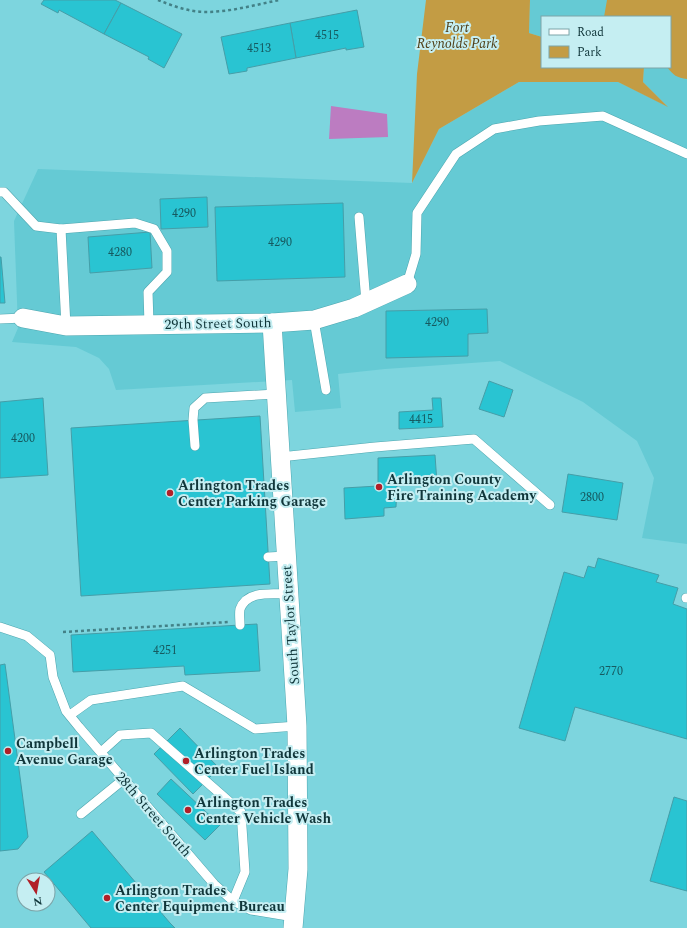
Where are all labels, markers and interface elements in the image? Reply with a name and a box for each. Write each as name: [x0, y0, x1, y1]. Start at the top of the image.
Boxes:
legend: [541, 16, 671, 68]
park label: Fort Reynolds Park: [416, 17, 498, 54]
text: Road: [577, 23, 604, 42]
house number: 4515: [315, 26, 339, 45]
house number: 4513: [247, 39, 271, 58]
text: Park: [577, 43, 602, 62]
house number: 4290: [172, 204, 196, 223]
house number: 4290: [268, 233, 292, 252]
house number: 4280: [108, 243, 132, 262]
street label: 29th Street South: [164, 312, 272, 335]
house number: 4290: [425, 313, 449, 332]
house number: 4415: [409, 410, 433, 429]
house number: 4200: [11, 429, 35, 448]
place label: Arlington County Fire Training Academy: [387, 469, 537, 506]
place label: Arlington Trades Center Parking Garage: [178, 475, 326, 512]
marker: Arlington County Fire Training Academy: [374, 482, 384, 492]
marker: Arlington Trades Center Parking Garage: [165, 488, 175, 498]
house number: 2800: [580, 488, 604, 507]
street label: South Taylor Street: [276, 565, 305, 685]
house number: 4251: [153, 641, 177, 660]
house number: 2770: [599, 662, 623, 681]
place label: Campbell Avenue Garage: [16, 733, 113, 770]
place label: Arlington Trades Center Fuel Island: [194, 743, 314, 780]
marker: Campbell Avenue Garage: [3, 746, 13, 756]
marker: Arlington Trades Center Fuel Island: [181, 756, 191, 766]
street label: 28th Street South: [111, 767, 197, 862]
place label: Arlington Trades Center Vehicle Wash: [196, 792, 331, 829]
marker: Arlington Trades Center Vehicle Wash: [183, 805, 193, 815]
north arrow: [16, 872, 56, 912]
place label: Arlington Trades Center Equipment Bureau: [115, 880, 285, 917]
text: N: [32, 892, 44, 911]
marker: Arlington Trades Center Equipment Bureau: [102, 893, 112, 903]

